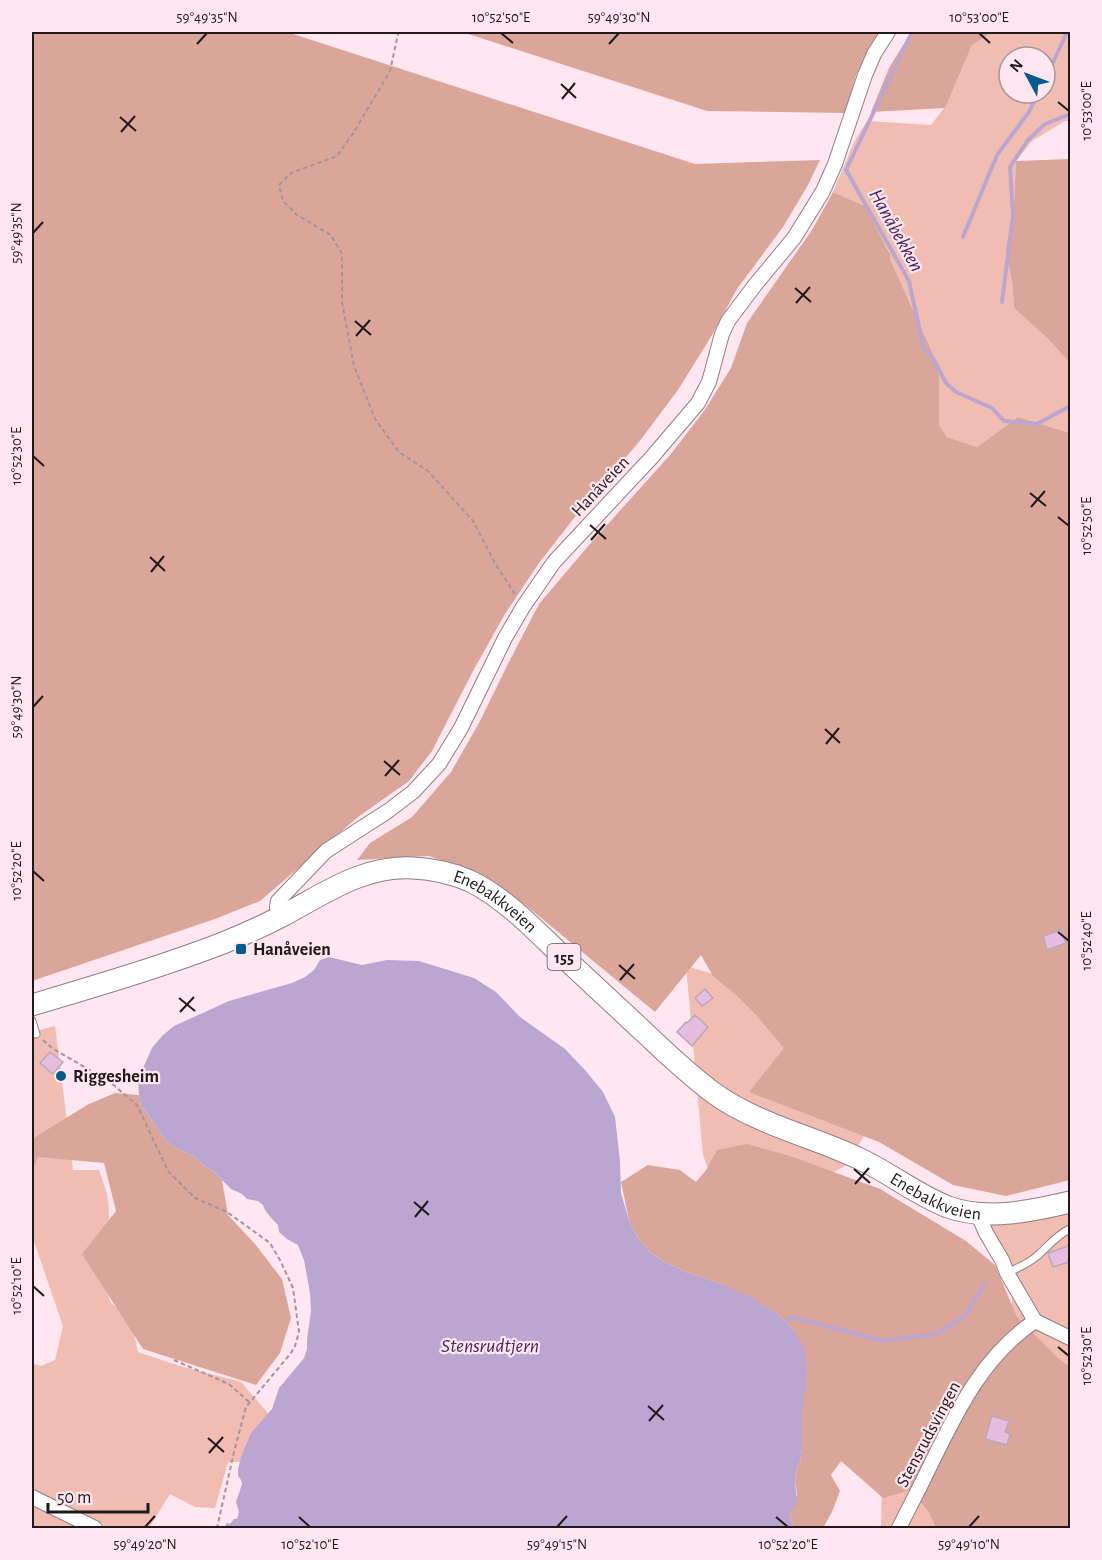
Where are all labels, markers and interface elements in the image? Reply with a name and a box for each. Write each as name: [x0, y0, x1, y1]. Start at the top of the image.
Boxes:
text: 59°49'35"N: [176, 10, 238, 25]
text: 10°52'50"E: [472, 10, 530, 25]
text: 59°49'30"N: [587, 10, 651, 25]
text: 10°53'00"E: [949, 10, 1009, 25]
north arrow: [997, 45, 1057, 105]
text: N: [1007, 56, 1026, 75]
text: 10°53'00"E: [1079, 81, 1094, 141]
water label: Hanåbekken: [865, 186, 927, 275]
text: 59°49'35"N: [9, 202, 24, 264]
text: 10°52'30"E: [9, 427, 24, 485]
street label: Hanåveien: [569, 453, 633, 520]
text: 10°52'50"E: [1079, 497, 1094, 555]
text: 59°49'30"N: [9, 675, 24, 739]
text: 10°52'20"E: [9, 841, 24, 901]
street label: Enebakkveien: [451, 867, 540, 937]
text: 10°52'40"E: [1079, 911, 1094, 971]
place label: Hanåveien: [253, 941, 331, 959]
marker: Hanåveien: [234, 942, 248, 956]
road number: 155: [548, 944, 580, 970]
place label: Riggesheim: [73, 1068, 159, 1086]
marker: Riggesheim: [54, 1069, 68, 1083]
street label: Enebakkveien: [887, 1170, 982, 1224]
text: 10°52'10"E: [9, 1257, 24, 1315]
text: 10°52'30"E: [1079, 1327, 1094, 1385]
water label: Stensrudtjern: [441, 1336, 539, 1356]
street label: Stensrudsvingen: [894, 1379, 964, 1490]
scale bar: [48, 1476, 148, 1514]
text: 50 m: [57, 1489, 91, 1507]
text: 59°49'20"N: [113, 1537, 177, 1552]
text: 10°52'10"E: [281, 1537, 339, 1552]
text: 59°49'15"N: [527, 1537, 587, 1552]
text: 10°52'20"E: [758, 1537, 818, 1552]
text: 59°49'10"N: [938, 1537, 1000, 1552]

